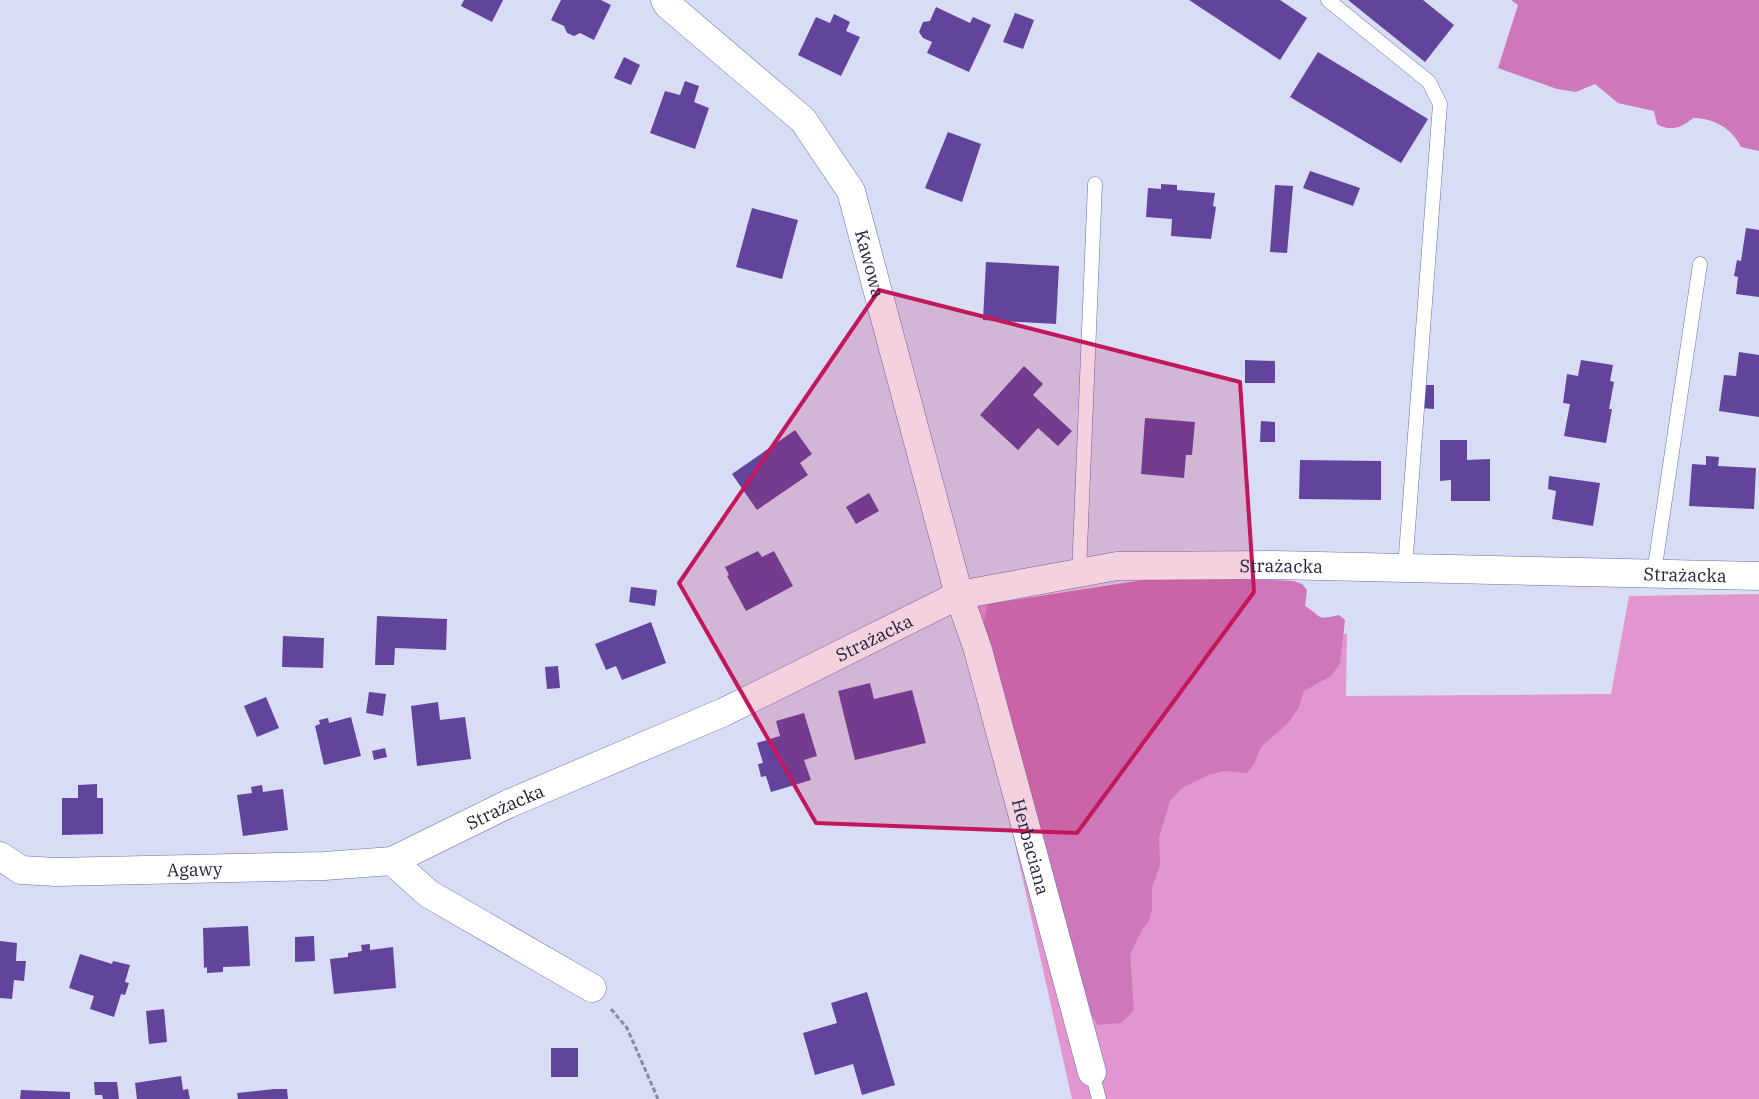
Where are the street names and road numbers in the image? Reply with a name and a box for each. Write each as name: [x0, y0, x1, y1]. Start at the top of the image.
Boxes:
street label: Kawowa: [850, 227, 891, 300]
street label: Strażacka: [1240, 553, 1323, 578]
street label: Strażacka: [1643, 562, 1727, 587]
street label: Strażacka: [831, 608, 916, 666]
street label: Strażacka: [462, 779, 548, 834]
street label: Herbaciana: [1007, 796, 1055, 898]
street label: Agawy: [167, 857, 223, 881]

